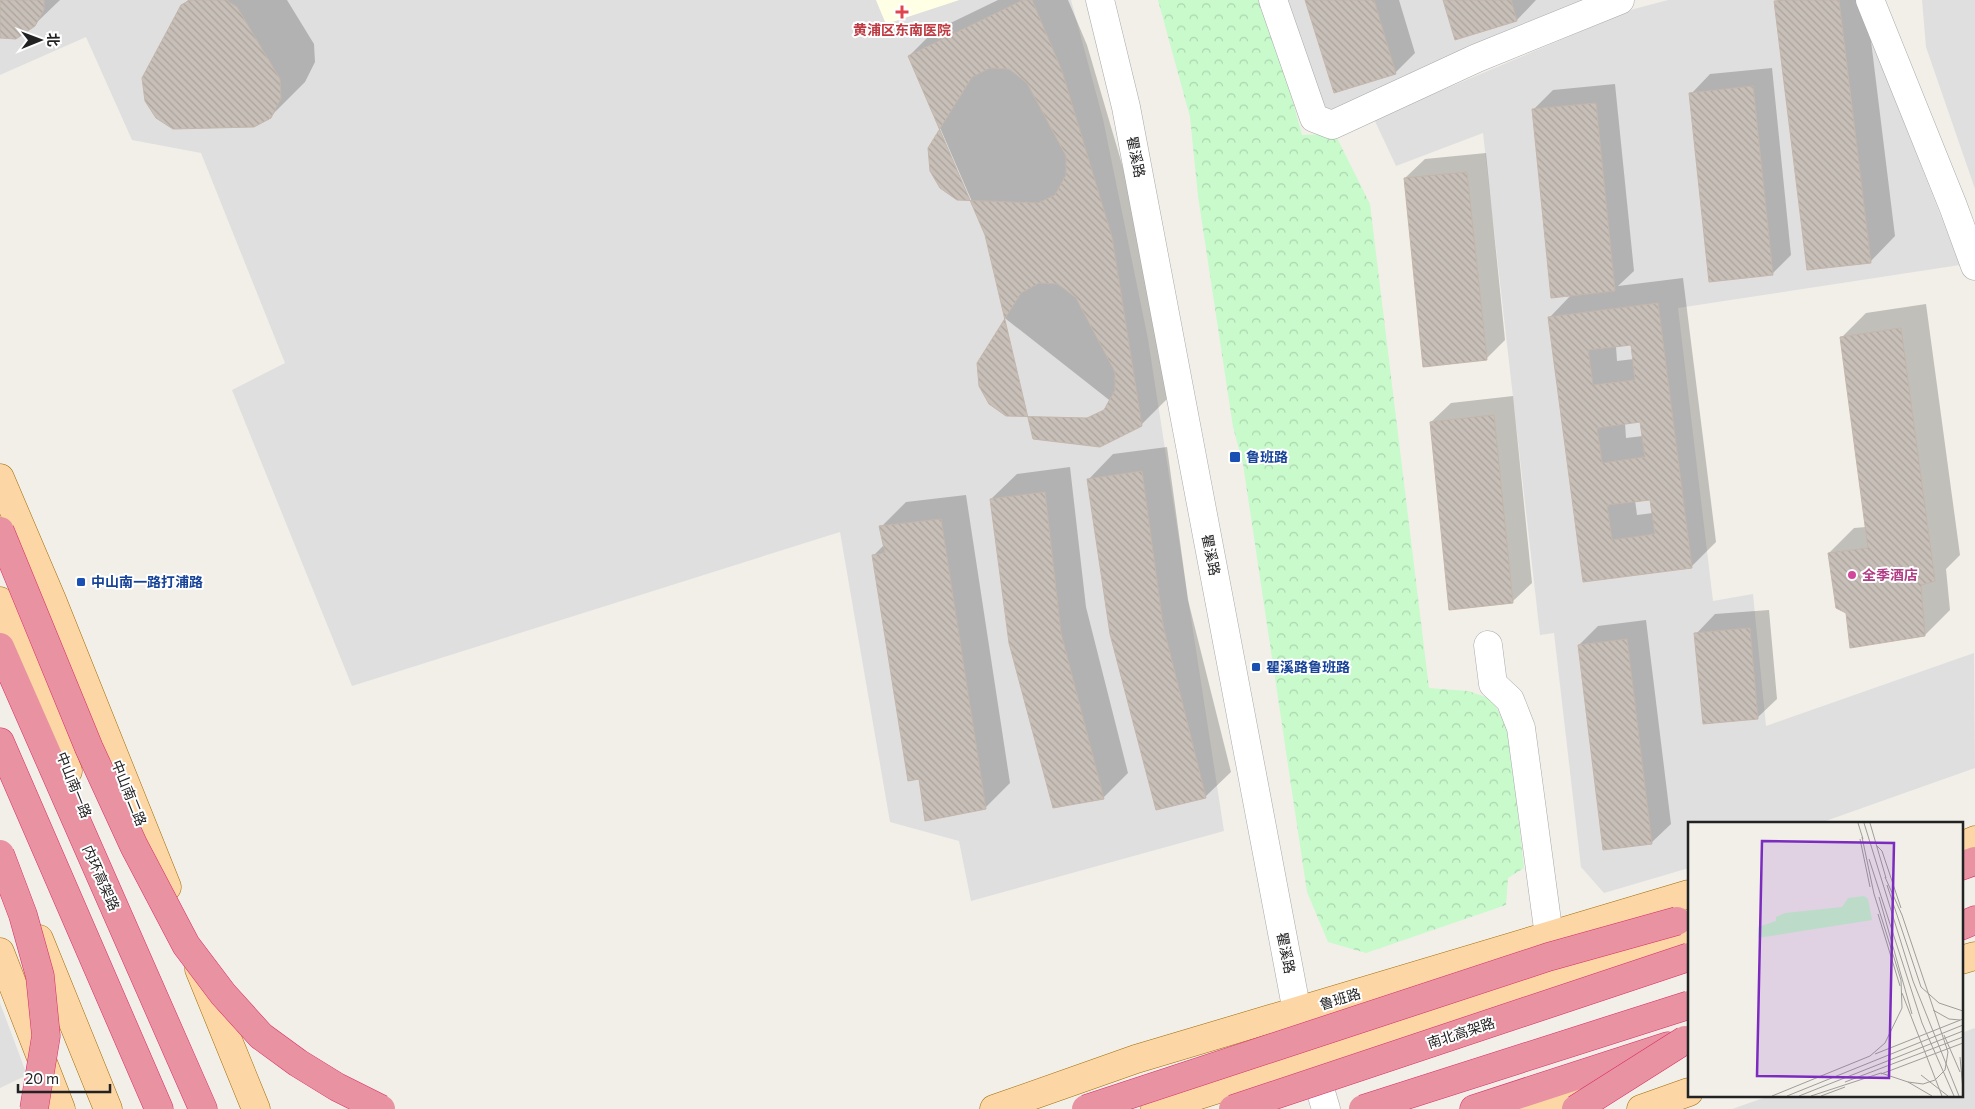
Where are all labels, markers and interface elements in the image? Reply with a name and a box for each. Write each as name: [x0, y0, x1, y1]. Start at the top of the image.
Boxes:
marker: 黄浦区东南医院: [895, 5, 909, 19]
north arrow: [15, 15, 65, 65]
place label: 黄浦区东南医院: [853, 21, 951, 38]
text: 北: [45, 33, 62, 47]
street label: 瞿溪路: [1124, 135, 1149, 179]
place label: 鲁班路: [1246, 448, 1288, 465]
marker: 鲁班路: [1228, 450, 1242, 464]
street label: 瞿溪路: [1199, 533, 1224, 577]
place label: 全季酒店: [1862, 566, 1918, 583]
marker: 全季酒店: [1846, 569, 1858, 581]
place label: 中山南一路打浦路: [91, 573, 203, 590]
marker: 中山南一路打浦路: [75, 576, 87, 588]
place label: 瞿溪路鲁班路: [1266, 658, 1350, 675]
marker: 瞿溪路鲁班路: [1250, 661, 1262, 673]
street label: 中山南一路: [53, 749, 95, 820]
street label: 中山南二路: [108, 757, 150, 828]
inset map: [1688, 822, 1962, 1096]
street label: 内环高架路: [79, 842, 123, 913]
street label: 瞿溪路: [1274, 931, 1299, 975]
street label: 鲁班路: [1317, 984, 1362, 1013]
street label: 南北高架路: [1425, 1014, 1497, 1051]
scale bar: [18, 1062, 110, 1094]
text: 20 m: [25, 1069, 59, 1087]

